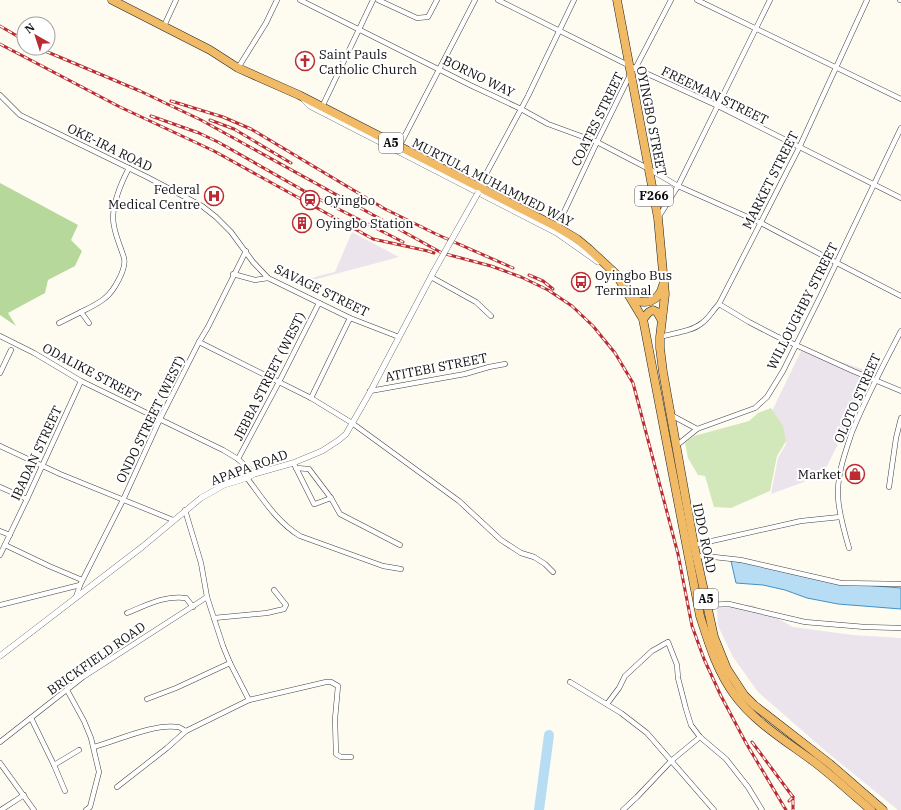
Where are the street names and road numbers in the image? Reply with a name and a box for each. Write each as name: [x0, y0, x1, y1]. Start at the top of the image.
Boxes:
street label: BORNO WAY: [440, 52, 517, 101]
street label: FREEMAN STREET: [659, 62, 771, 129]
street label: OYINGBO STREET: [632, 64, 671, 178]
street label: COATES STREET: [567, 69, 628, 169]
street label: OKE-IRA ROAD: [64, 119, 155, 175]
street label: MARKET STREET: [738, 128, 803, 232]
road number: A5: [379, 133, 403, 153]
street label: MURTULA MUHAMMED WAY: [409, 134, 576, 231]
road number: F266: [635, 186, 673, 206]
street label: WILLOUGHBY STREET: [763, 239, 842, 373]
street label: SAVAGE STREET: [272, 260, 372, 321]
street label: JEBBA STREET (WEST): [230, 309, 309, 443]
street label: ODALIKE STREET: [39, 339, 145, 406]
street label: ATITEBI STREET: [383, 349, 489, 386]
street label: OLOTO STREET: [830, 350, 885, 446]
street label: ONDO STREET (WEST): [112, 353, 189, 486]
street label: IBADAN STREET: [7, 403, 66, 503]
street label: APAPA ROAD: [208, 446, 290, 489]
street label: IDDO ROAD: [689, 502, 720, 575]
road number: A5: [694, 589, 718, 609]
street label: BRICKFIELD ROAD: [44, 618, 149, 699]

